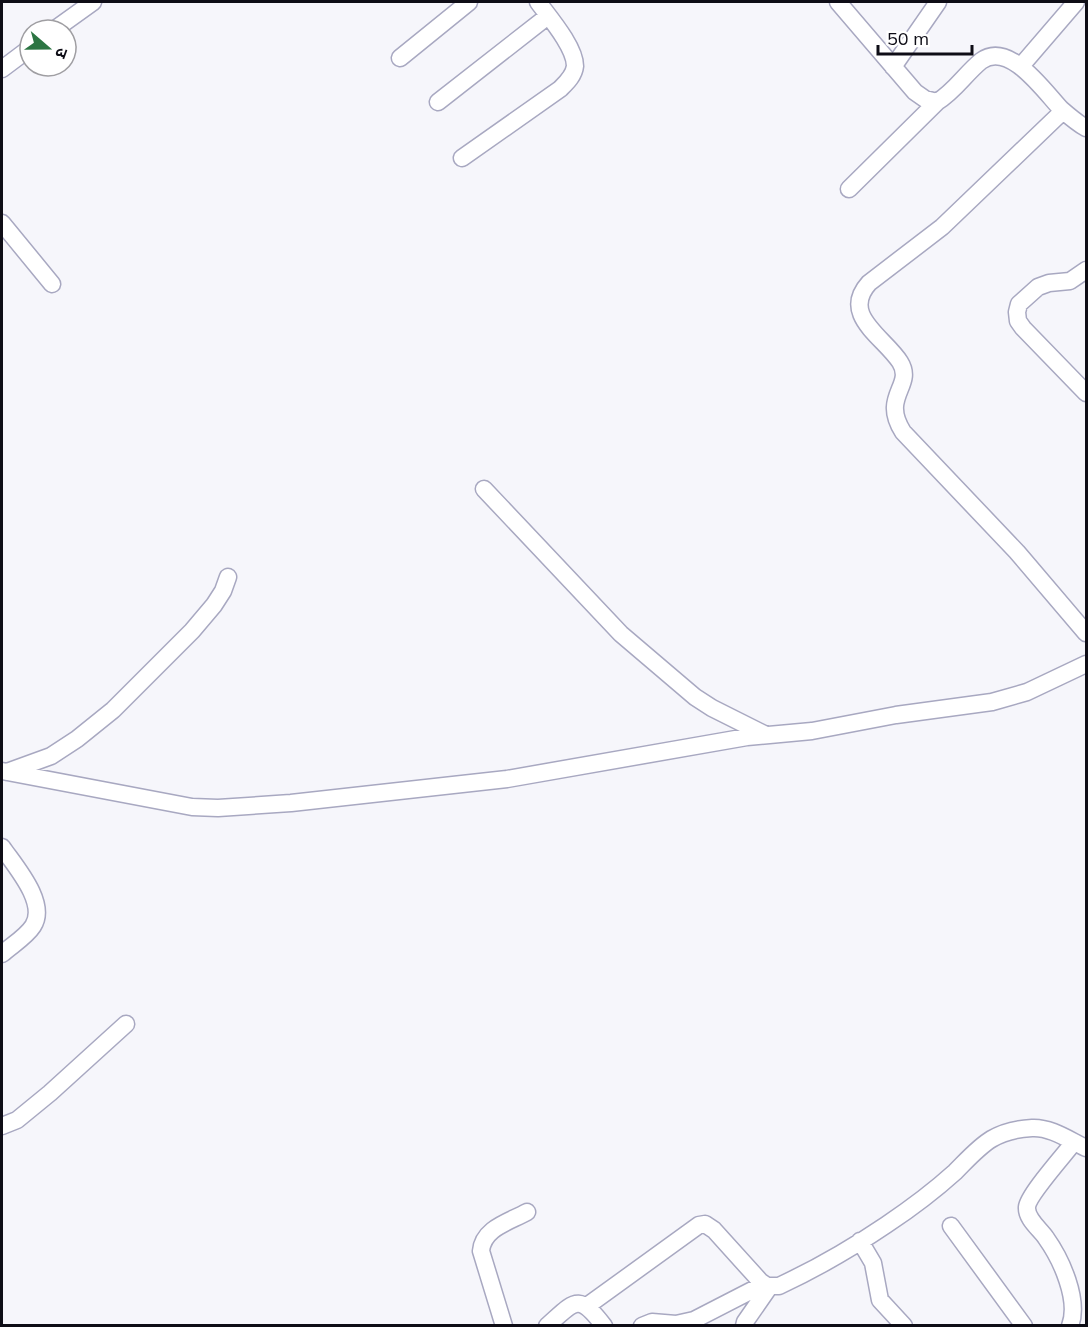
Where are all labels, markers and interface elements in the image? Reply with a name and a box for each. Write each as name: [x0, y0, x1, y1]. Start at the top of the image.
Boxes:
north arrow: [18, 18, 78, 78]
scale bar: [878, 18, 972, 56]
text: 50 m: [887, 27, 929, 50]
text: उ: [51, 45, 73, 62]

